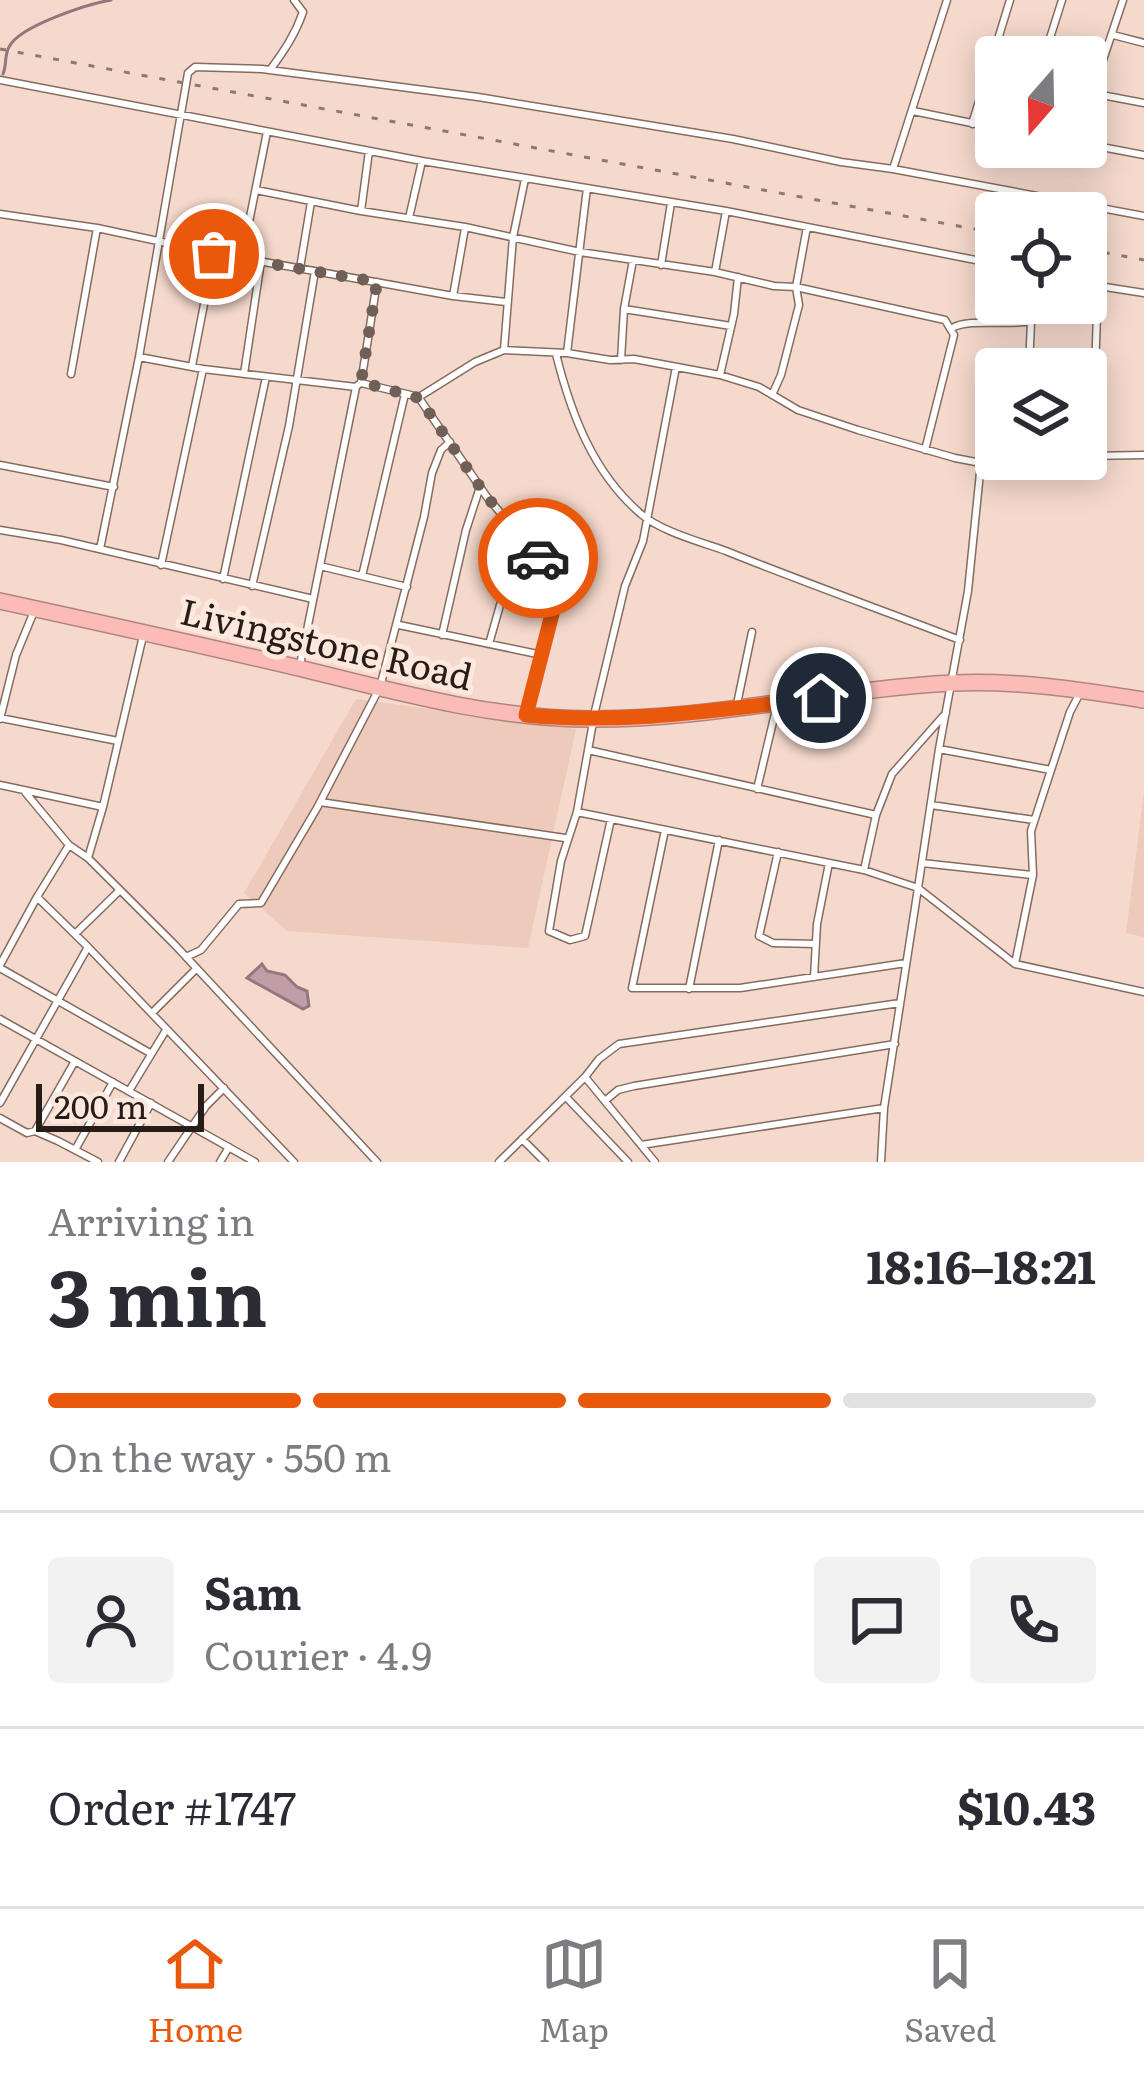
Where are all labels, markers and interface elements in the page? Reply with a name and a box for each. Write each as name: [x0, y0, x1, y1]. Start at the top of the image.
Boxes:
north arrow: [975, 36, 1107, 168]
map controls: [975, 36, 1107, 480]
button: locate: [975, 192, 1107, 324]
pin: [163, 203, 265, 305]
icon: bag: [181, 221, 247, 287]
button: layers: [975, 348, 1107, 480]
courier: [478, 498, 598, 618]
icon: car: [505, 525, 571, 591]
street label: Livingstone Road: [176, 583, 478, 701]
pin: [770, 647, 872, 749]
icon: home: [788, 665, 854, 731]
scale bar: [36, 1078, 204, 1131]
text: 200 m: [54, 1080, 148, 1129]
text: Arriving in: [48, 1190, 255, 1248]
text: 18:16–18:21: [866, 1231, 1096, 1298]
text: 3 min: [48, 1235, 268, 1351]
text: On the way · 550 m: [48, 1426, 392, 1484]
button: person: [48, 1557, 174, 1683]
text: Sam: [204, 1557, 302, 1624]
button: chat: [814, 1557, 940, 1683]
button: phone: [970, 1557, 1096, 1683]
text: Courier · 4.9: [204, 1624, 432, 1682]
text: Order #1747: [48, 1772, 296, 1839]
text: $10.43: [957, 1772, 1096, 1839]
tab: Home: [148, 1931, 243, 2052]
tab: Map: [539, 1931, 609, 2052]
tab: Saved: [904, 1931, 996, 2052]

